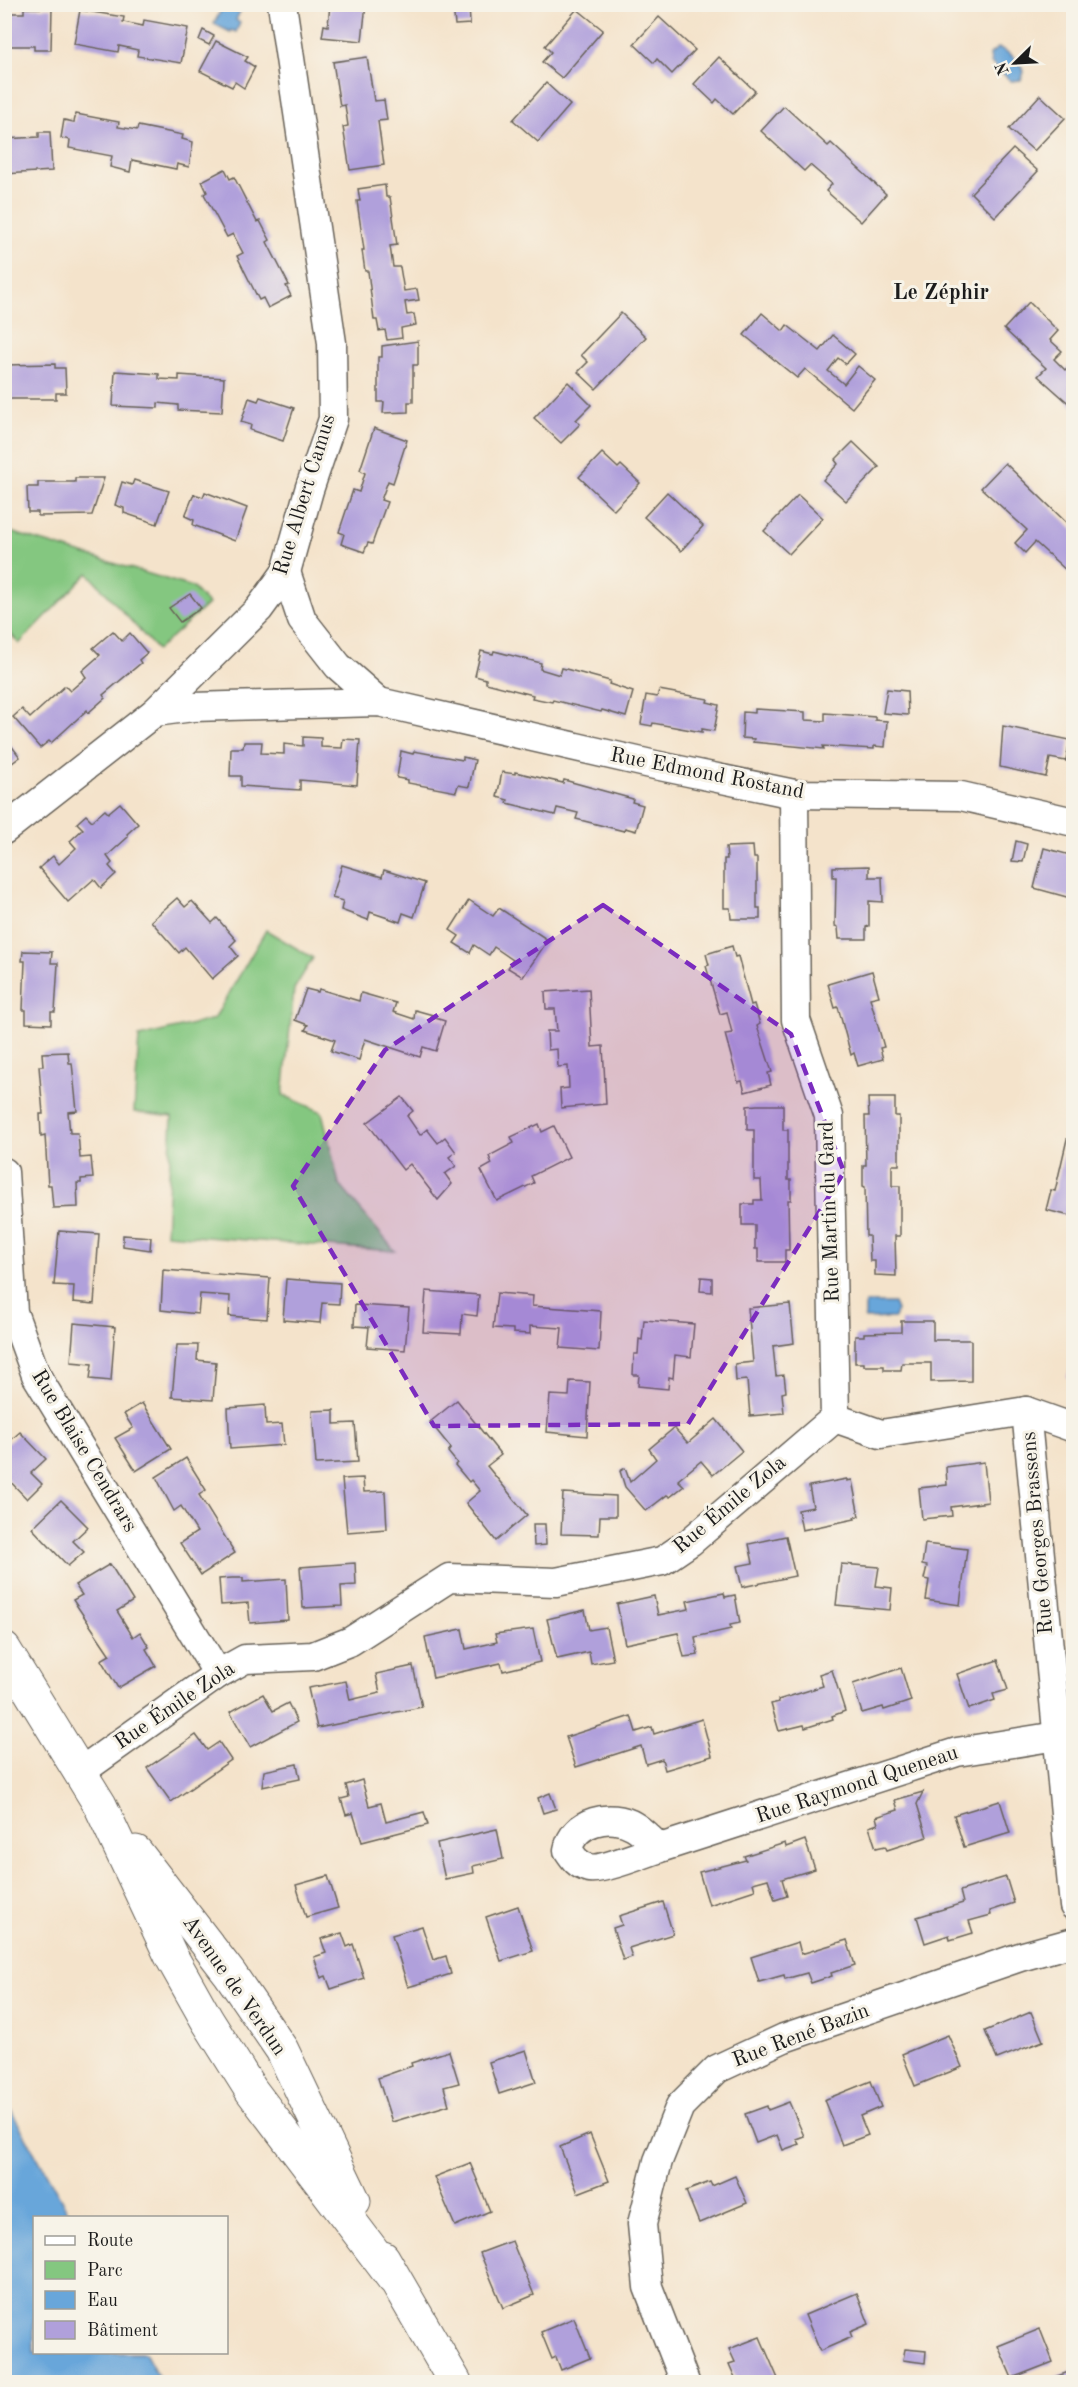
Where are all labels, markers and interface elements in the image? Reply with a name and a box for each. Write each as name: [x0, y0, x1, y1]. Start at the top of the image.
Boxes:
north arrow: [985, 33, 1045, 93]
text: N: [993, 59, 1013, 77]
district label: Le Zéphir: [893, 282, 989, 304]
street label: Rue Albert Camus: [271, 412, 339, 578]
street label: Rue Edmond Rostand: [608, 745, 806, 803]
street label: Rue Martin du Gard: [816, 1121, 844, 1303]
street label: Rue Blaise Cendrars: [27, 1366, 141, 1536]
street label: Rue Georges Brassens: [1019, 1431, 1057, 1635]
street label: Rue Émile Zola: [667, 1449, 790, 1558]
street label: Rue Émile Zola: [109, 1655, 239, 1754]
street label: Rue Raymond Queneau: [753, 1742, 961, 1828]
street label: Avenue de Verdun: [178, 1912, 290, 2060]
street label: Rue René Bazin: [730, 2000, 872, 2072]
legend: [33, 2216, 228, 2354]
text: Route: [87, 2232, 133, 2250]
text: Parc: [87, 2262, 123, 2280]
text: Eau: [87, 2292, 118, 2310]
text: Bâtiment: [87, 2322, 158, 2340]

